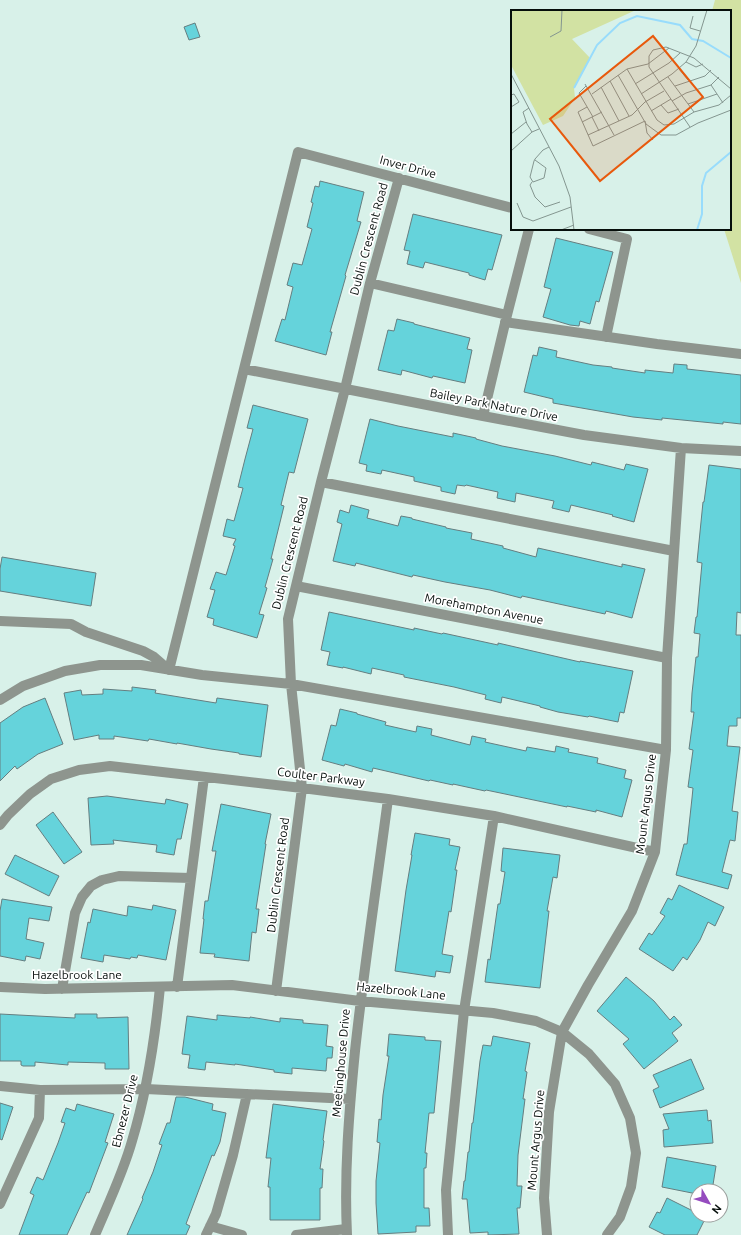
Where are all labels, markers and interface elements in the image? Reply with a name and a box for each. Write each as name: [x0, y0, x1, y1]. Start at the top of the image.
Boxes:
inset map: [511, 10, 731, 230]
street label: Inver Drive: [378, 153, 438, 180]
street label: Dublin Crescent Road: [347, 181, 390, 297]
street label: Bailey Park Nature Drive: [429, 386, 559, 423]
street label: Dublin Crescent Road: [269, 495, 310, 611]
street label: Morehampton Avenue: [424, 591, 545, 626]
street label: Mount Argus Drive: [633, 753, 658, 855]
street label: Coulter Parkway: [277, 765, 366, 788]
street label: Dublin Crescent Road: [264, 817, 291, 933]
street label: Hazelbrook Lane: [32, 968, 122, 981]
street label: Hazelbrook Lane: [356, 979, 446, 1002]
street label: Meetinghouse Drive: [329, 1008, 352, 1118]
street label: Ebnezer Drive: [109, 1073, 140, 1149]
street label: Mount Argus Drive: [525, 1089, 546, 1191]
north arrow: [689, 1183, 729, 1223]
text: N: [710, 1202, 724, 1216]

